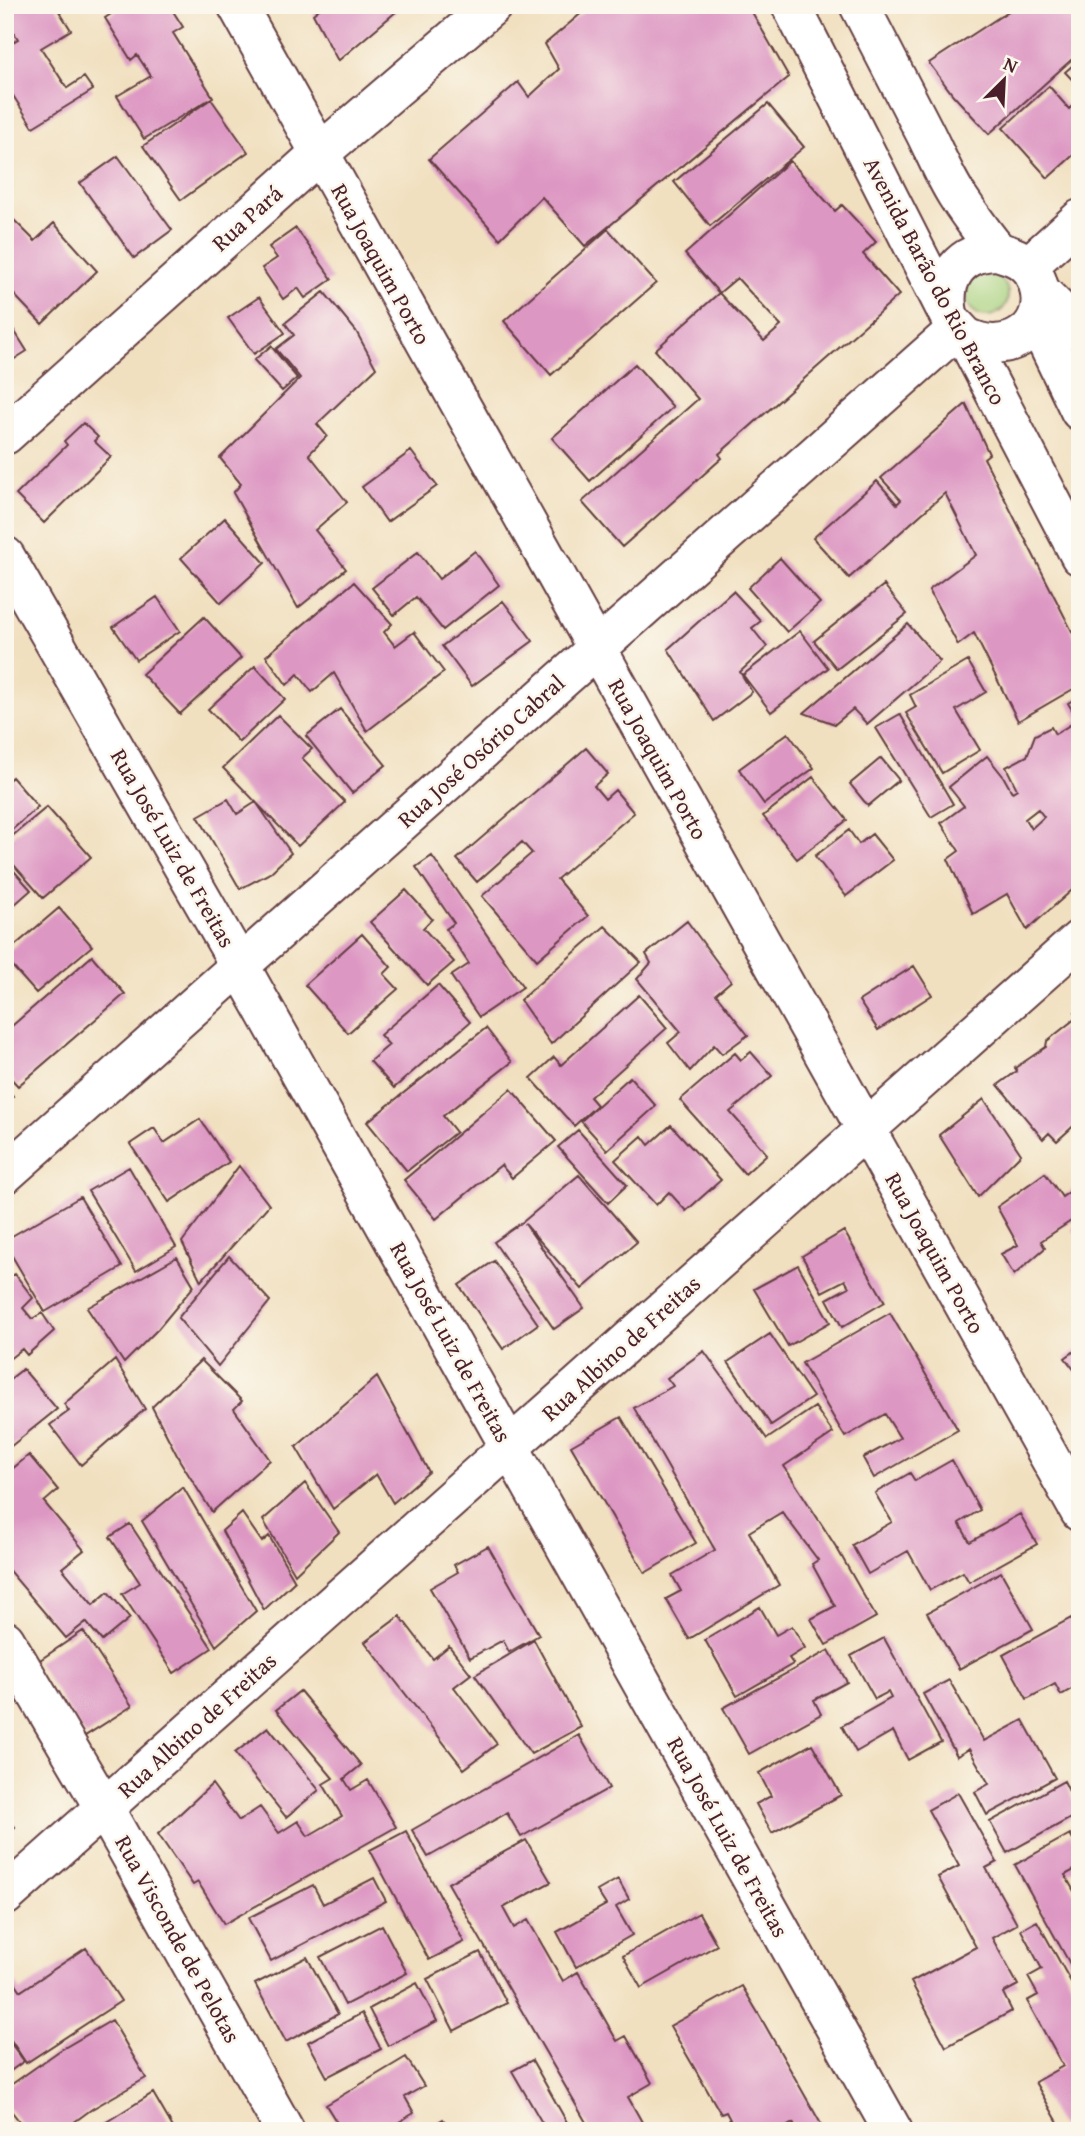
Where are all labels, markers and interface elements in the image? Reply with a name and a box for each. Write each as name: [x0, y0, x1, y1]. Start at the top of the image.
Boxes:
north arrow: [970, 46, 1040, 116]
text: N: [999, 49, 1023, 80]
street label: Avenida Barão do Rio Branco: [856, 151, 1015, 411]
street label: Rua Pará: [204, 177, 289, 258]
street label: Rua Joaquim Porto: [323, 177, 439, 350]
street label: Rua José Osório Cabral: [390, 666, 572, 835]
street label: Rua Joaquim Porto: [600, 672, 716, 845]
street label: Rua José Luiz de Freitas: [103, 742, 244, 953]
street label: Rua Joaquim Porto: [877, 1166, 993, 1339]
street label: Rua José Luiz de Freitas: [383, 1236, 520, 1448]
street label: Rua Albino de Freitas: [534, 1267, 707, 1428]
street label: Rua Albino de Freitas: [110, 1644, 283, 1805]
street label: Rua José Luiz de Freitas: [660, 1731, 797, 1943]
street label: Rua Visconde de Pelotas: [108, 1829, 249, 2049]

